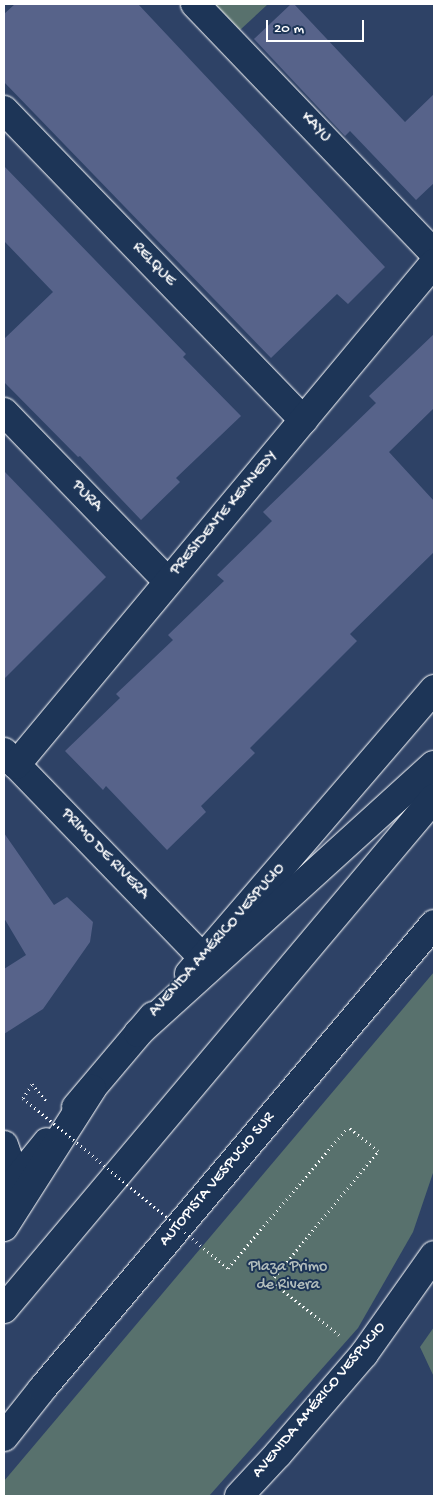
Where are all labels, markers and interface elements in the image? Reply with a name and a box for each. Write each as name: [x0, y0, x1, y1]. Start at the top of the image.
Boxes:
scale bar: [268, 10, 366, 42]
text: 20 m: [274, 20, 304, 38]
street label: KAYU: [296, 109, 334, 147]
street label: RELQUE: [127, 239, 179, 291]
street label: PRESIDENTE KENNEDY: [167, 448, 283, 580]
street label: PURA: [67, 477, 105, 517]
street label: PRIMO DE RIVERA: [56, 806, 152, 904]
street label: AVENIDA AMÉRICO VESPUCIO: [146, 860, 290, 1022]
street label: AUTOPISTA VESPUCIO SUR: [156, 1109, 280, 1251]
park label: Plaza Primo de Rivera: [249, 1258, 327, 1296]
street label: AVENIDA AMÉRICO VESPUCIO: [249, 1319, 391, 1483]

